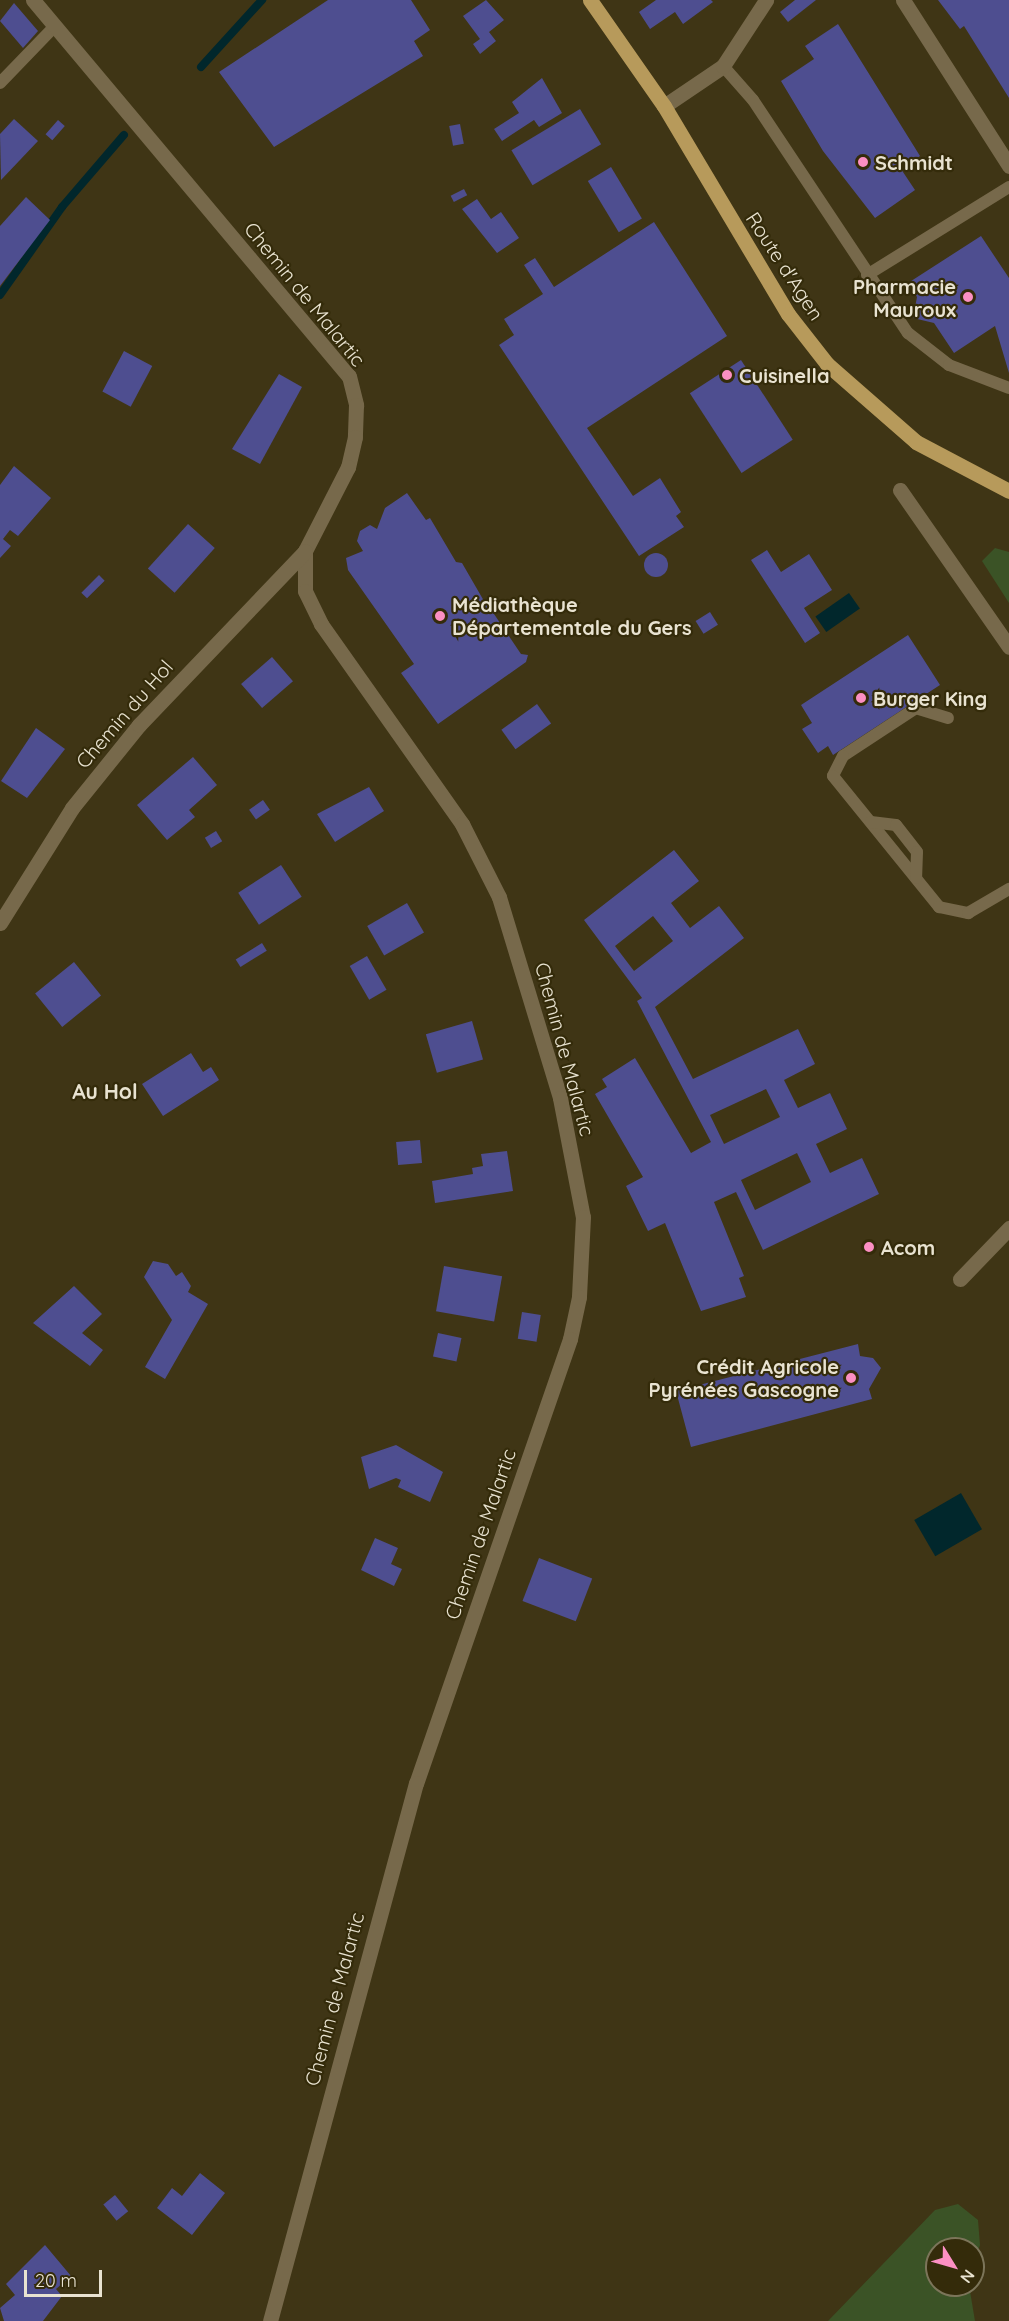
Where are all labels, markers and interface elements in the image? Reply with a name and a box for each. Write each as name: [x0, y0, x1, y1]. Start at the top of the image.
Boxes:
place label: Schmidt: [875, 150, 953, 174]
marker: Schmidt: [856, 155, 870, 169]
street label: Route d'Agen: [741, 207, 829, 325]
street label: Chemin de Malartic: [239, 217, 371, 371]
place label: Pharmacie Mauroux: [853, 274, 956, 321]
marker: Pharmacie Mauroux: [961, 290, 975, 304]
place label: Cuisinella: [739, 363, 829, 387]
marker: Cuisinella: [720, 368, 734, 382]
place label: Médiathèque Départementale du Gers: [452, 592, 692, 639]
marker: Médiathèque Départementale du Gers: [433, 609, 447, 623]
street label: Chemin du Hol: [70, 655, 178, 773]
place label: Burger King: [873, 686, 987, 710]
marker: Burger King: [854, 691, 868, 705]
street label: Chemin de Malartic: [530, 960, 600, 1138]
district label: Au Hol: [72, 1078, 138, 1104]
place label: Acom: [881, 1235, 935, 1259]
marker: Acom: [862, 1240, 876, 1254]
place label: Crédit Agricole Pyrénées Gascogne: [648, 1354, 839, 1401]
marker: Crédit Agricole Pyrénées Gascogne: [844, 1371, 858, 1385]
street label: Chemin de Malartic: [440, 1446, 520, 1622]
street label: Chemin de Malartic: [299, 1910, 369, 2088]
north arrow: [925, 2237, 985, 2297]
scale bar: [27, 2258, 105, 2296]
text: N: [956, 2266, 979, 2287]
text: 20 m: [35, 2269, 77, 2292]

